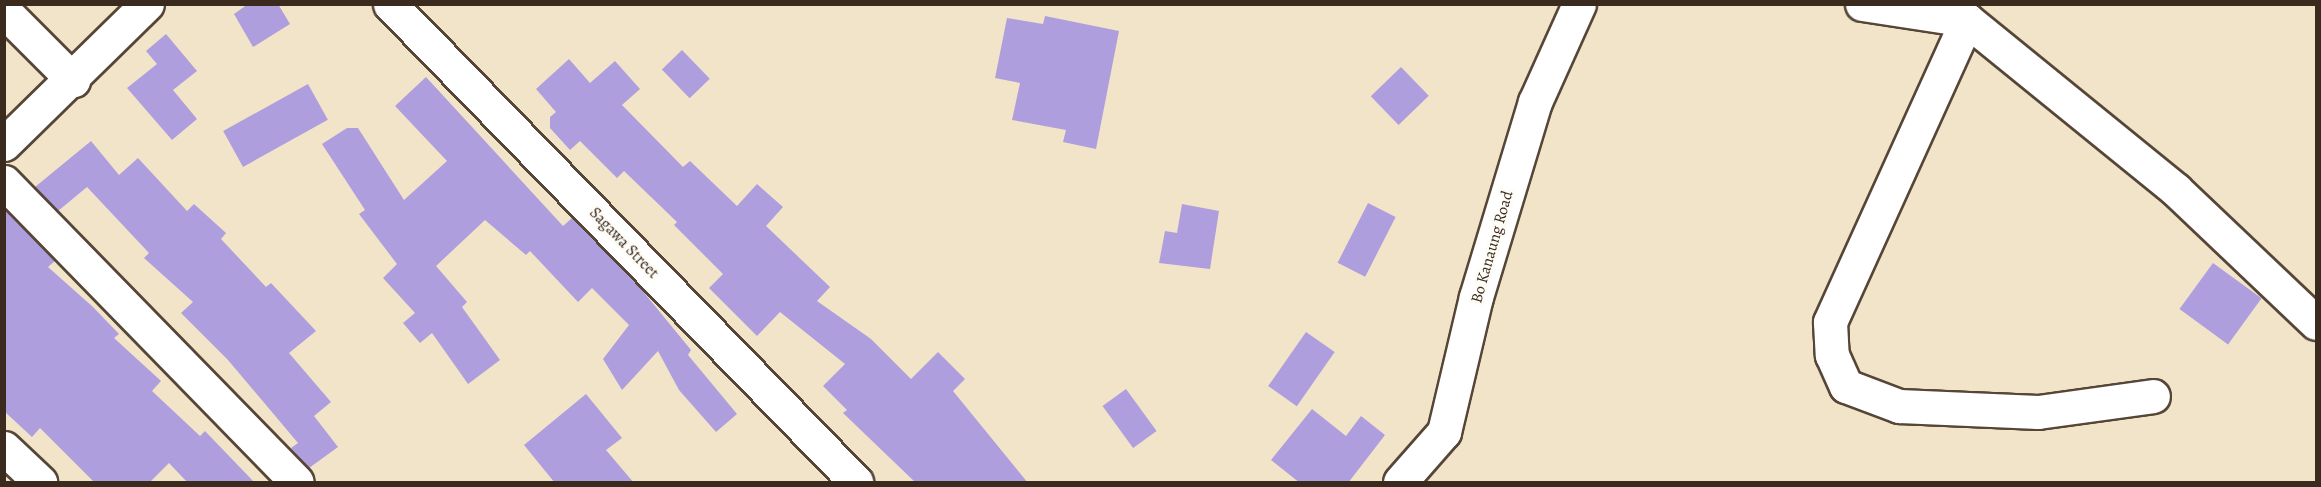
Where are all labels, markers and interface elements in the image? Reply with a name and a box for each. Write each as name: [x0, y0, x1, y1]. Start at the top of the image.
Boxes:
street label: Bo Kanaung Road: [1467, 189, 1517, 305]
street label: Sagawa Street: [585, 203, 663, 283]

